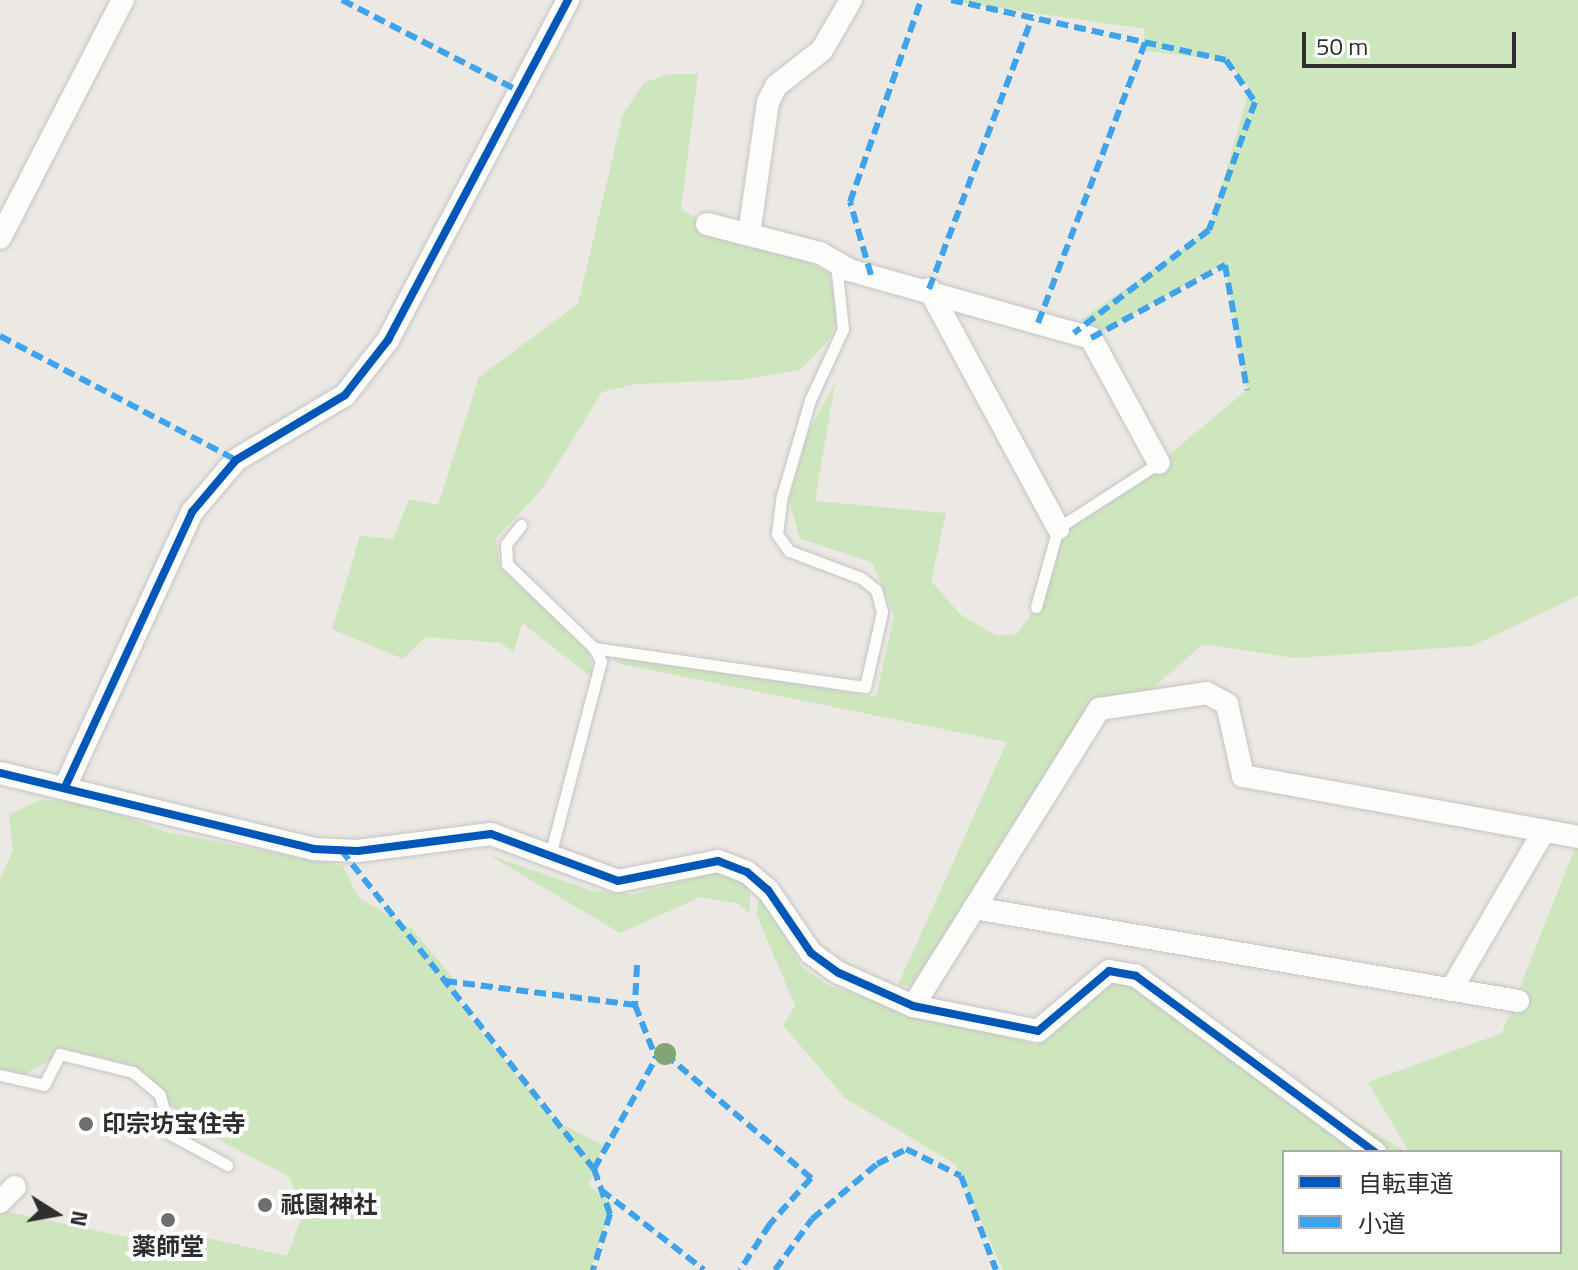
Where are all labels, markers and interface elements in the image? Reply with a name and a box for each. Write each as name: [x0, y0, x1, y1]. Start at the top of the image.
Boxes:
scale bar: [1306, 16, 1520, 66]
text: 50 m: [1316, 28, 1368, 64]
place label: 印宗坊宝住寺: [102, 1110, 246, 1138]
marker: 印宗坊宝住寺: [77, 1115, 95, 1133]
legend: [1282, 1150, 1562, 1254]
text: 自転車道: [1358, 1165, 1454, 1201]
north arrow: [16, 1174, 96, 1254]
place label: 祇園神社: [281, 1191, 377, 1219]
marker: 祇園神社: [256, 1196, 274, 1214]
text: 小道: [1358, 1205, 1406, 1241]
text: N: [61, 1208, 98, 1229]
marker: 薬師堂: [159, 1211, 177, 1229]
place label: 薬師堂: [132, 1233, 204, 1261]

